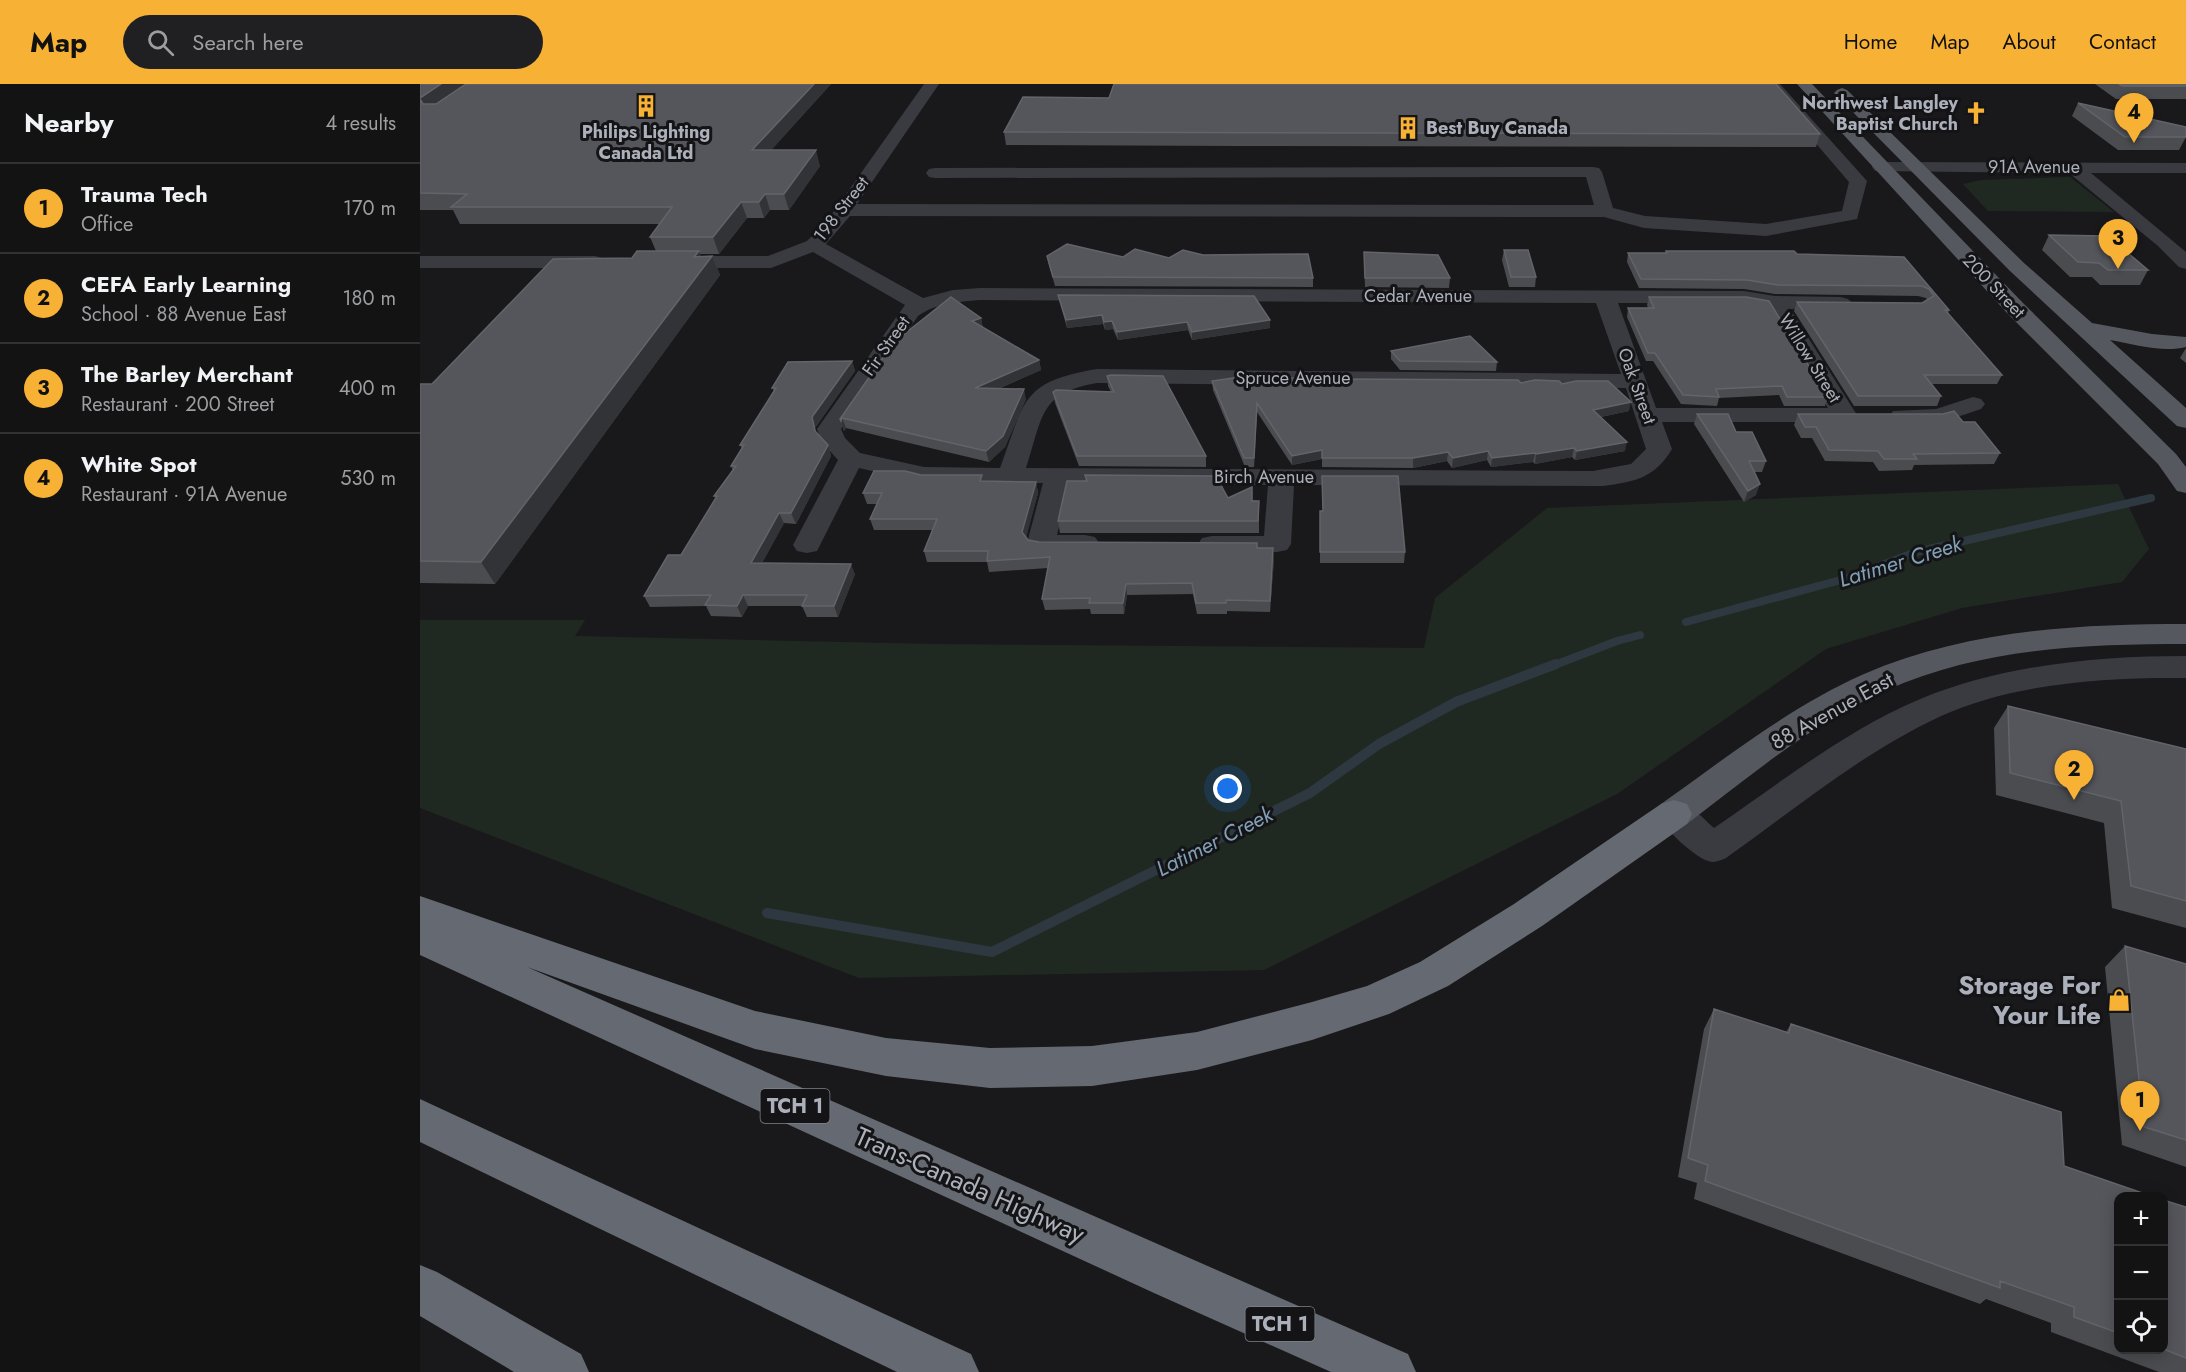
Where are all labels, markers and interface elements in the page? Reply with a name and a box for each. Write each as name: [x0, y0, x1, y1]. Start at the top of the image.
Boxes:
search box: [123, 15, 543, 69]
text: Map: [30, 22, 87, 63]
icon: search: [144, 26, 177, 59]
text: Search here: [192, 26, 304, 58]
text: Home: [1844, 27, 1897, 57]
text: Map: [1930, 27, 1970, 57]
text: About: [2003, 27, 2056, 57]
text: Contact: [2089, 27, 2156, 57]
place label: Northwest Langley Baptist Church: [1802, 90, 1959, 137]
building icon: Philips Lighting Canada Ltd: [633, 93, 659, 119]
pin: 4: [2114, 94, 2154, 143]
church icon: Northwest Langley Baptist Church: [1963, 100, 1989, 126]
text: Nearby: [24, 104, 113, 142]
text: 4 results: [325, 109, 396, 138]
building icon: Best Buy Canada: [1395, 115, 1421, 141]
place label: Best Buy Canada: [1426, 115, 1568, 141]
place label: Philips Lighting Canada Ltd: [582, 119, 710, 166]
street label: 91A Avenue: [1988, 154, 2080, 180]
street label: 198 Street: [807, 170, 875, 247]
text: Trauma Tech: [81, 178, 208, 210]
text: 1: [38, 194, 49, 223]
text: 170 m: [343, 194, 396, 223]
text: Office: [81, 210, 133, 239]
pin: 3: [2098, 220, 2138, 269]
street label: 200 Street: [1957, 248, 2032, 324]
text: CEFA Early Learning: [81, 268, 291, 300]
street label: Cedar Avenue: [1364, 283, 1472, 309]
text: 2: [37, 284, 50, 313]
text: 180 m: [342, 284, 396, 313]
text: School · 88 Avenue East: [81, 300, 286, 329]
street label: Willow Street: [1772, 308, 1848, 408]
street label: Fir Street: [856, 310, 917, 381]
street label: Oak Street: [1611, 344, 1663, 428]
text: The Barley Merchant: [81, 358, 293, 390]
street label: Spruce Avenue: [1235, 365, 1351, 391]
text: 3: [37, 374, 50, 403]
text: 400 m: [339, 374, 396, 403]
text: Restaurant · 200 Street: [81, 390, 274, 419]
text: White Spot: [81, 448, 197, 480]
text: 4: [37, 464, 50, 493]
text: 530 m: [340, 464, 396, 493]
street label: Birch Avenue: [1214, 464, 1314, 490]
text: Restaurant · 91A Avenue: [81, 480, 287, 509]
water label: Latimer Creek: [1835, 527, 1967, 595]
street label: 88 Avenue East: [1765, 665, 1899, 757]
pin: 2: [2054, 750, 2094, 800]
your location: [1213, 774, 1242, 803]
water label: Latimer Creek: [1150, 797, 1279, 884]
place label: Storage For Your Life: [1958, 966, 2101, 1034]
shop icon: Storage For Your Life: [2106, 987, 2132, 1013]
pin: 1: [2120, 1082, 2160, 1131]
road number: TCH 1: [760, 1089, 830, 1123]
street label: Trans-Canada Highway: [849, 1117, 1091, 1253]
map controls: [2114, 1192, 2168, 1354]
button: +: [2114, 1192, 2168, 1246]
button: −: [2114, 1246, 2168, 1300]
button: locate: [2114, 1300, 2168, 1354]
road number: TCH 1: [1246, 1307, 1314, 1341]

